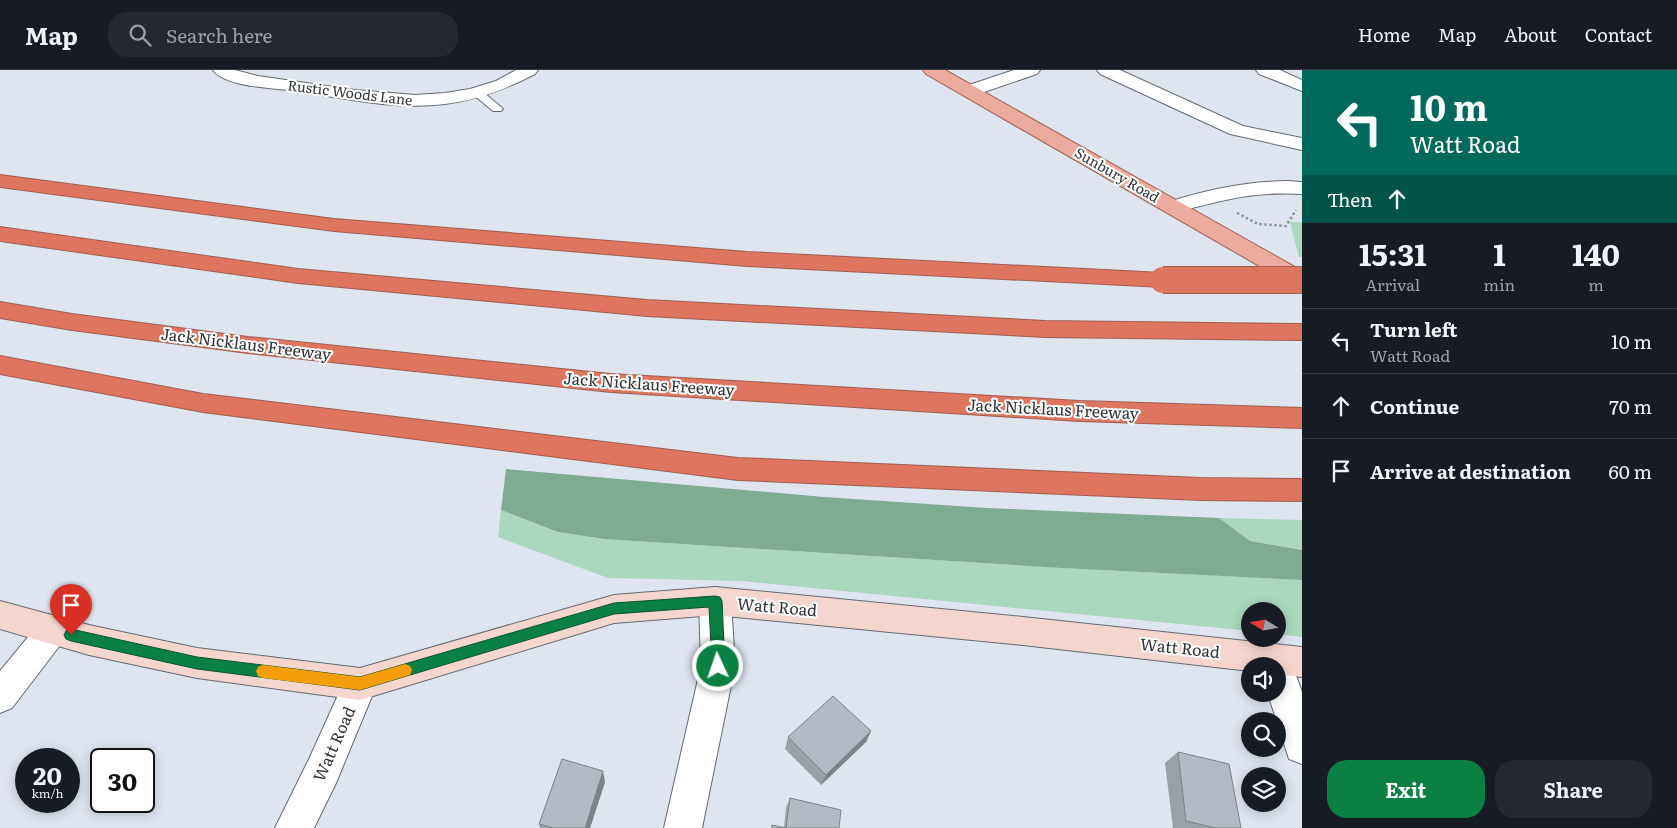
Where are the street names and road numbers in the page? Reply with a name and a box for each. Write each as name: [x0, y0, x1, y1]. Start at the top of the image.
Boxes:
street label: Rustic Woods Lane: [287, 74, 414, 110]
street label: Sunbury Road: [1071, 142, 1164, 207]
street label: Jack Nicklaus Freeway: [160, 321, 333, 365]
street label: Jack Nicklaus Freeway: [563, 365, 736, 401]
street label: Jack Nicklaus Freeway: [967, 392, 1140, 425]
street label: Watt Road: [736, 591, 818, 621]
street label: Watt Road: [1139, 631, 1222, 663]
street label: Watt Road: [306, 702, 360, 785]

